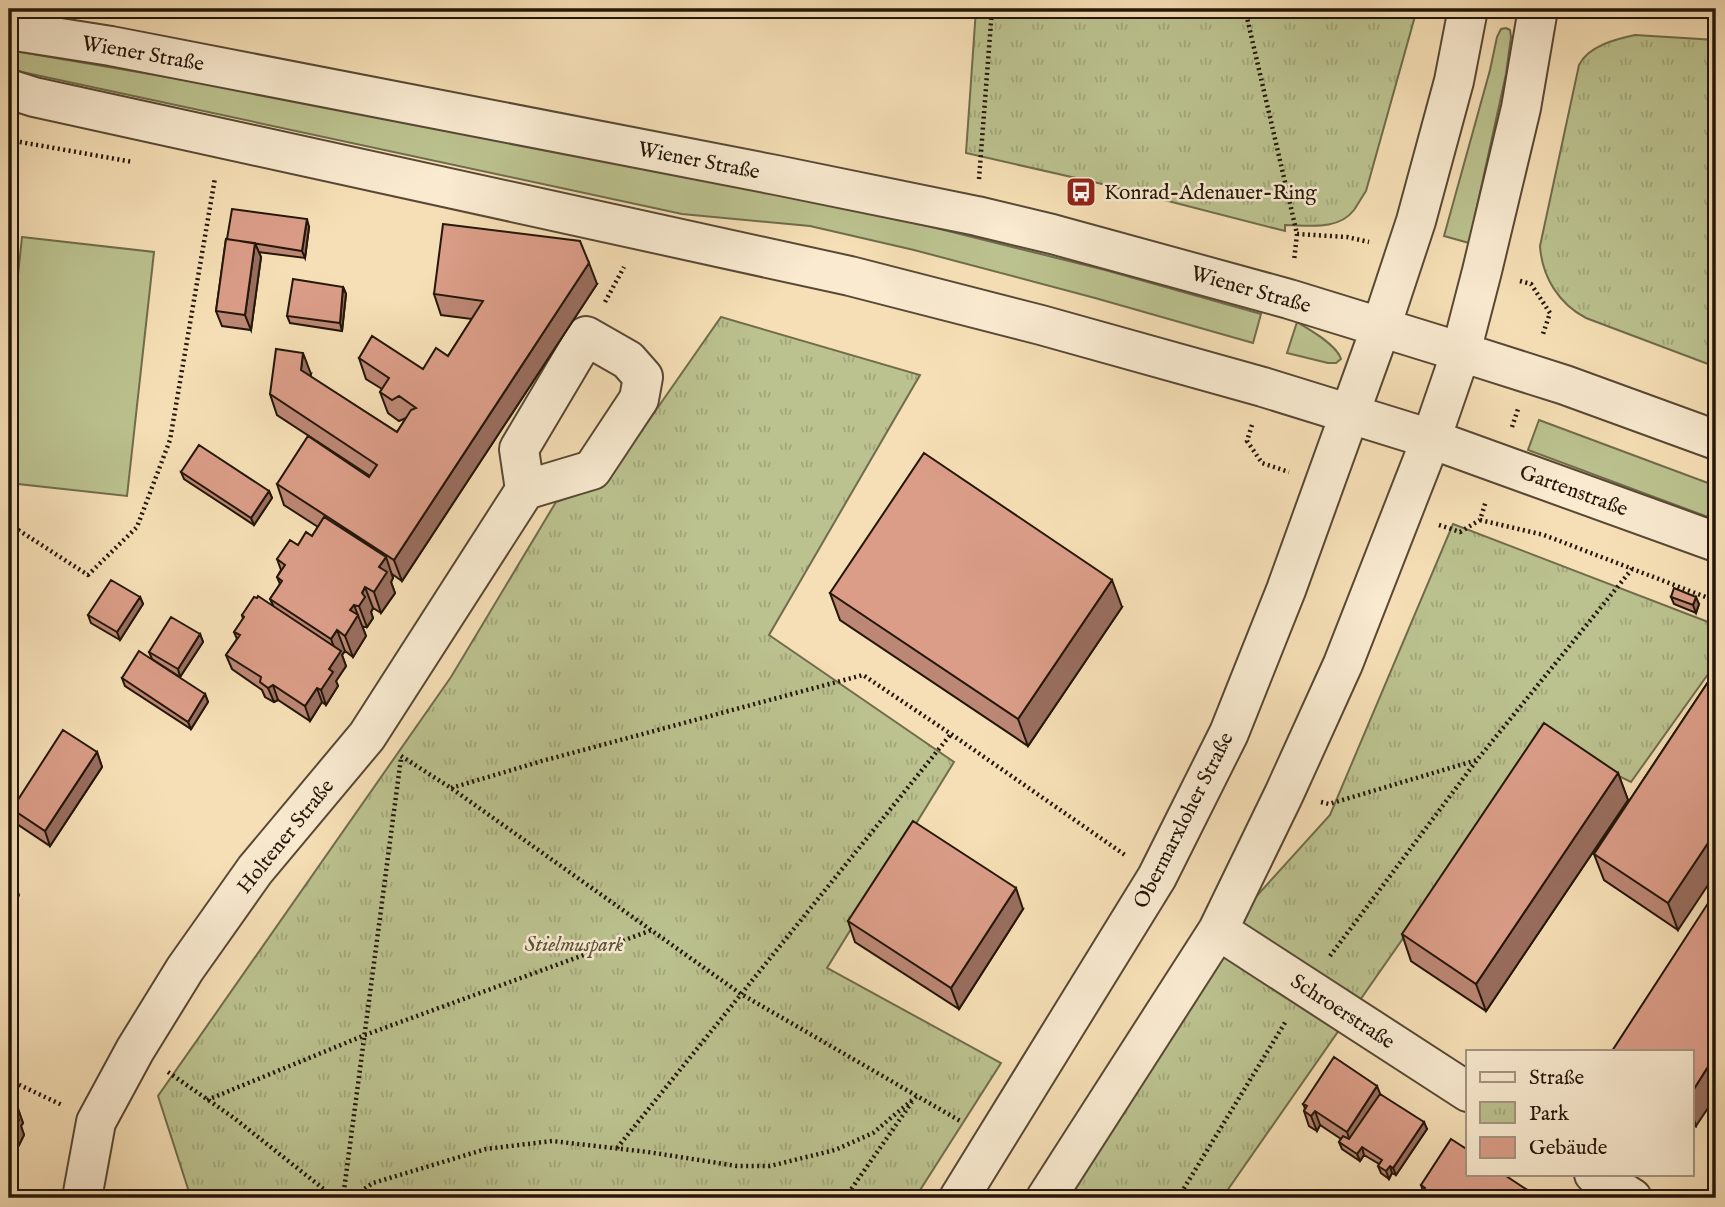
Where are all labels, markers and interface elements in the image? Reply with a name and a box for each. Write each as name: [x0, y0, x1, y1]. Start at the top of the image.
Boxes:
street label: Wiener Straße: [80, 30, 206, 79]
street label: Wiener Straße: [635, 136, 762, 187]
bus stop icon: Konrad-Adenauer-Ring: [1064, 175, 1098, 209]
place label: Konrad-Adenauer-Ring: [1104, 180, 1317, 207]
street label: Wiener Straße: [1187, 260, 1314, 321]
street label: Gartenstraße: [1516, 459, 1632, 524]
street label: Obermarxloher Straße: [1128, 728, 1241, 913]
street label: Holtener Straße: [232, 774, 341, 900]
park label: Stielmuspark: [525, 932, 624, 959]
street label: Schroerstraße: [1285, 968, 1400, 1056]
legend: [1466, 1050, 1694, 1176]
text: Straße: [1529, 1065, 1585, 1092]
text: Park: [1529, 1101, 1570, 1128]
text: Gebäude: [1529, 1135, 1608, 1162]

